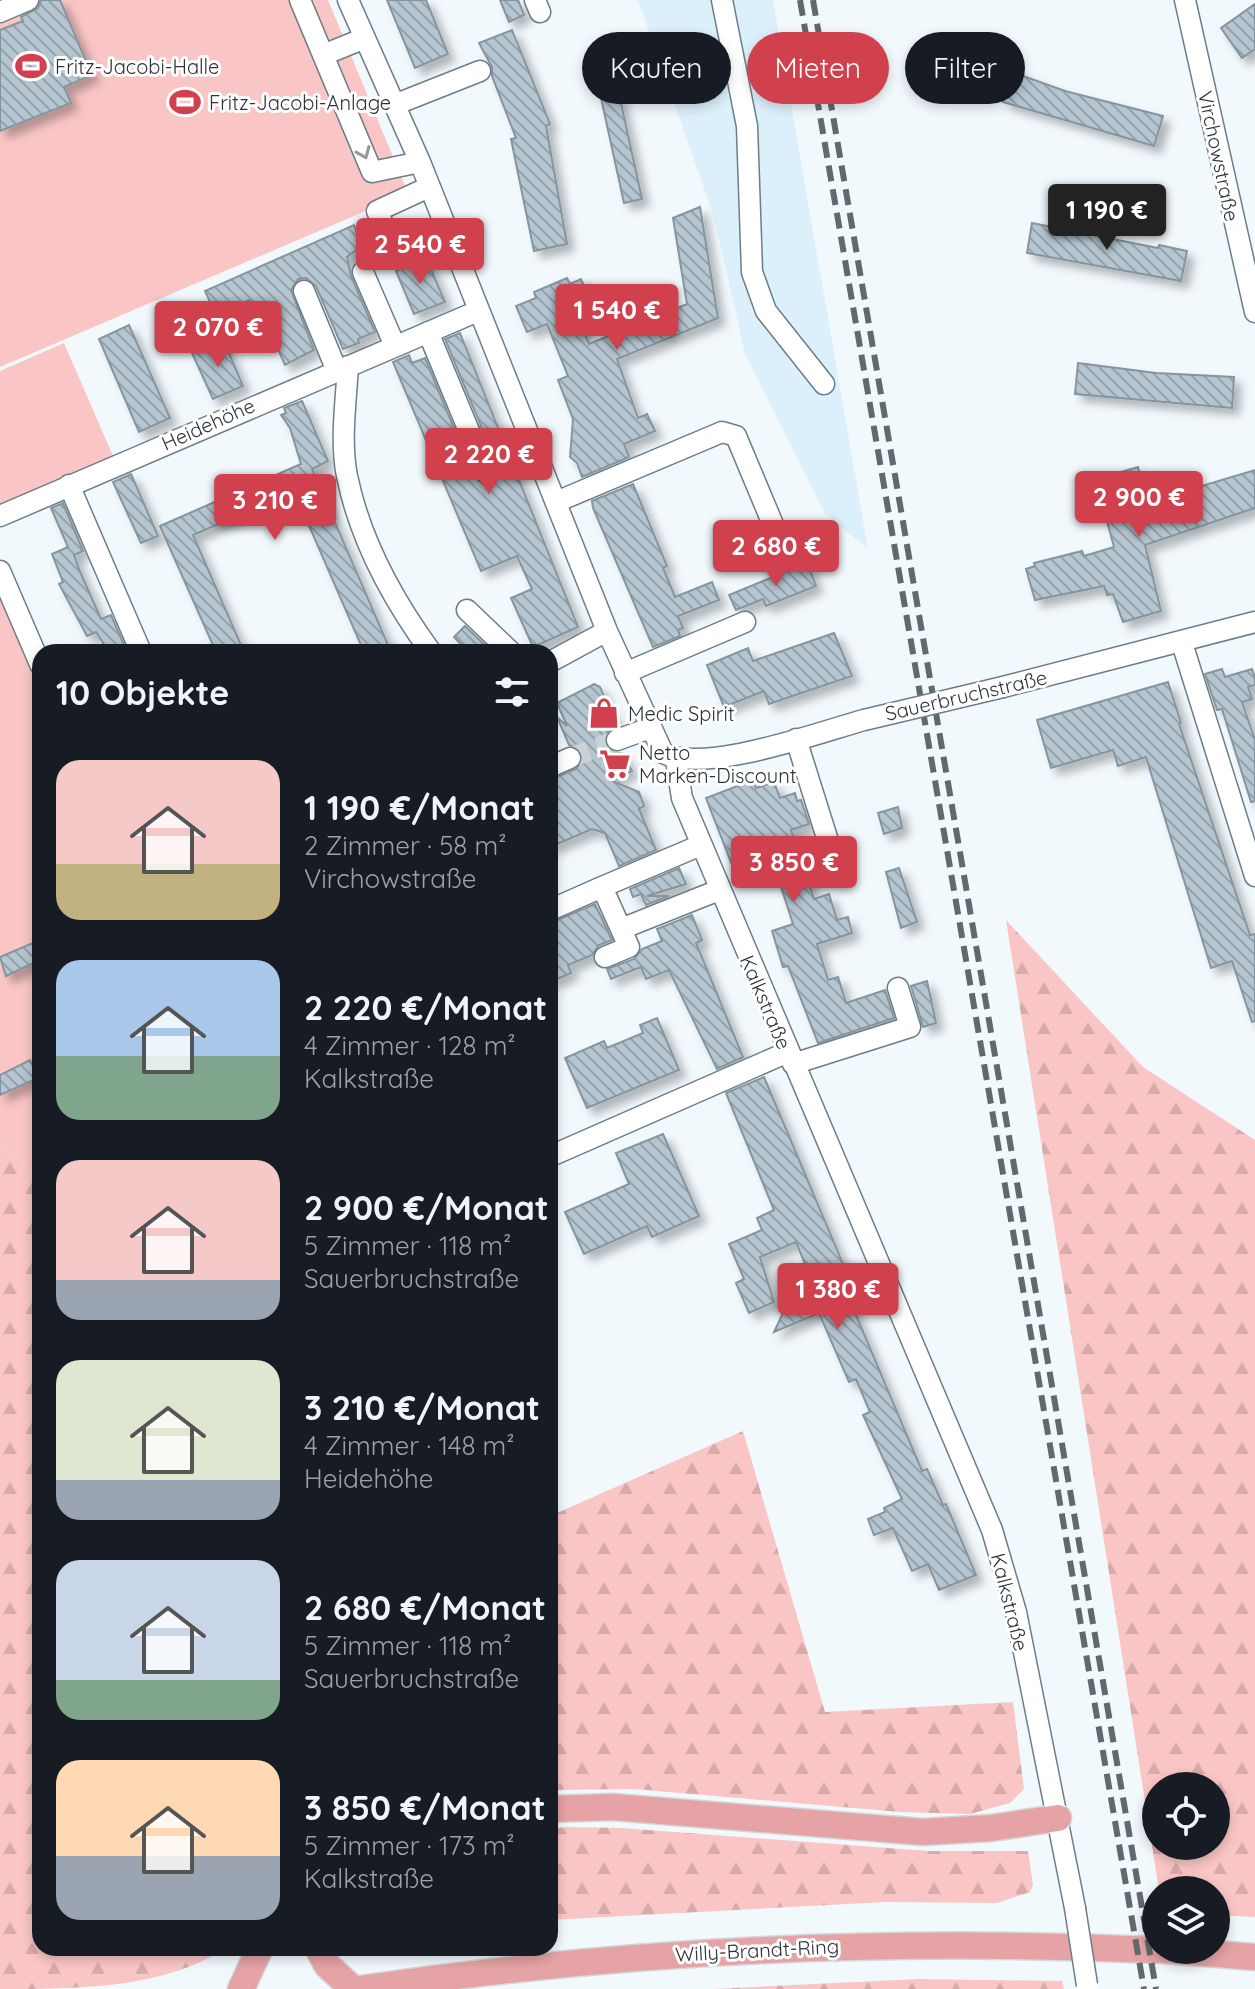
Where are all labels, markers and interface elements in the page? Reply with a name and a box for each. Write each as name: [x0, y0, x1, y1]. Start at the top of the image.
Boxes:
chip: Kaufen: [582, 32, 731, 104]
chip: Mieten: [747, 32, 889, 104]
chip: Filter: [905, 32, 1025, 104]
sports icon: Fritz-Jacobi-Halle: [14, 49, 48, 83]
place label: Fritz-Jacobi-Halle: [55, 54, 219, 79]
sports icon: Fritz-Jacobi-Anlage: [168, 85, 202, 119]
street label: Virchowstraße: [1193, 88, 1245, 224]
place label: Fritz-Jacobi-Anlage: [209, 90, 391, 115]
one-way arrow: [354, 145, 370, 159]
pin: 1 190 €: [1033, 184, 1181, 252]
text: 1 190 €: [1066, 193, 1148, 226]
pin: 2 540 €: [346, 218, 494, 286]
text: 2 540 €: [374, 227, 466, 260]
pin: 1 540 €: [543, 284, 691, 352]
text: 1 540 €: [573, 293, 661, 326]
pin: 2 070 €: [144, 301, 292, 369]
text: 2 070 €: [173, 310, 263, 343]
street label: Heidehöhe: [157, 392, 259, 456]
pin: 2 220 €: [415, 428, 563, 496]
text: 2 220 €: [443, 437, 535, 470]
pin: 2 900 €: [1065, 471, 1213, 539]
pin: 3 210 €: [201, 474, 349, 542]
text: 2 900 €: [1093, 480, 1185, 513]
text: 3 210 €: [232, 483, 318, 516]
pin: 2 680 €: [702, 520, 850, 588]
text: 2 680 €: [731, 529, 821, 562]
street label: Sauerbruchstraße: [882, 664, 1050, 726]
icon: filters: [490, 670, 534, 714]
text: 10 Objekte: [56, 671, 229, 714]
shop icon: Medic Spirit: [587, 696, 621, 730]
place label: Medic Spirit: [628, 701, 735, 726]
place label: Netto Marken-Discount: [639, 740, 797, 788]
supermarket icon: Netto Marken-Discount: [598, 747, 632, 781]
text: 1 190 €/Monat: [304, 786, 535, 829]
icon: home: [120, 792, 216, 888]
text: 2 Zimmer · 58 m²: [304, 829, 506, 862]
pin: 3 850 €: [720, 836, 868, 904]
text: 3 850 €: [749, 845, 839, 878]
text: Virchowstraße: [304, 862, 477, 895]
street label: Kalkstraße: [735, 951, 797, 1053]
text: 2 220 €/Monat: [304, 986, 547, 1029]
icon: home: [120, 992, 216, 1088]
text: 4 Zimmer · 128 m²: [304, 1029, 516, 1062]
text: Kalkstraße: [304, 1062, 434, 1095]
text: 2 900 €/Monat: [304, 1186, 549, 1229]
icon: home: [120, 1192, 216, 1288]
text: 5 Zimmer · 118 m²: [304, 1229, 511, 1262]
text: Sauerbruchstraße: [304, 1262, 519, 1295]
pin: 1 380 €: [764, 1263, 912, 1331]
text: 1 380 €: [795, 1272, 881, 1305]
text: 3 210 €/Monat: [304, 1386, 540, 1429]
icon: home: [120, 1392, 216, 1488]
text: 4 Zimmer · 148 m²: [304, 1429, 515, 1462]
text: Heidehöhe: [304, 1462, 433, 1495]
street label: Kalkstraße: [986, 1550, 1034, 1654]
text: 2 680 €/Monat: [304, 1586, 546, 1629]
icon: home: [120, 1592, 216, 1688]
text: 5 Zimmer · 118 m²: [304, 1629, 511, 1662]
text: Sauerbruchstraße: [304, 1662, 519, 1695]
map controls: [1142, 1772, 1230, 1964]
button: locate: [1142, 1772, 1230, 1860]
text: 3 850 €/Monat: [304, 1786, 546, 1829]
icon: home: [120, 1792, 216, 1888]
text: 5 Zimmer · 173 m²: [304, 1829, 515, 1862]
text: Kalkstraße: [304, 1862, 434, 1895]
button: layers: [1142, 1876, 1230, 1964]
street label: Willy-Brandt-Ring: [674, 1933, 840, 1967]

